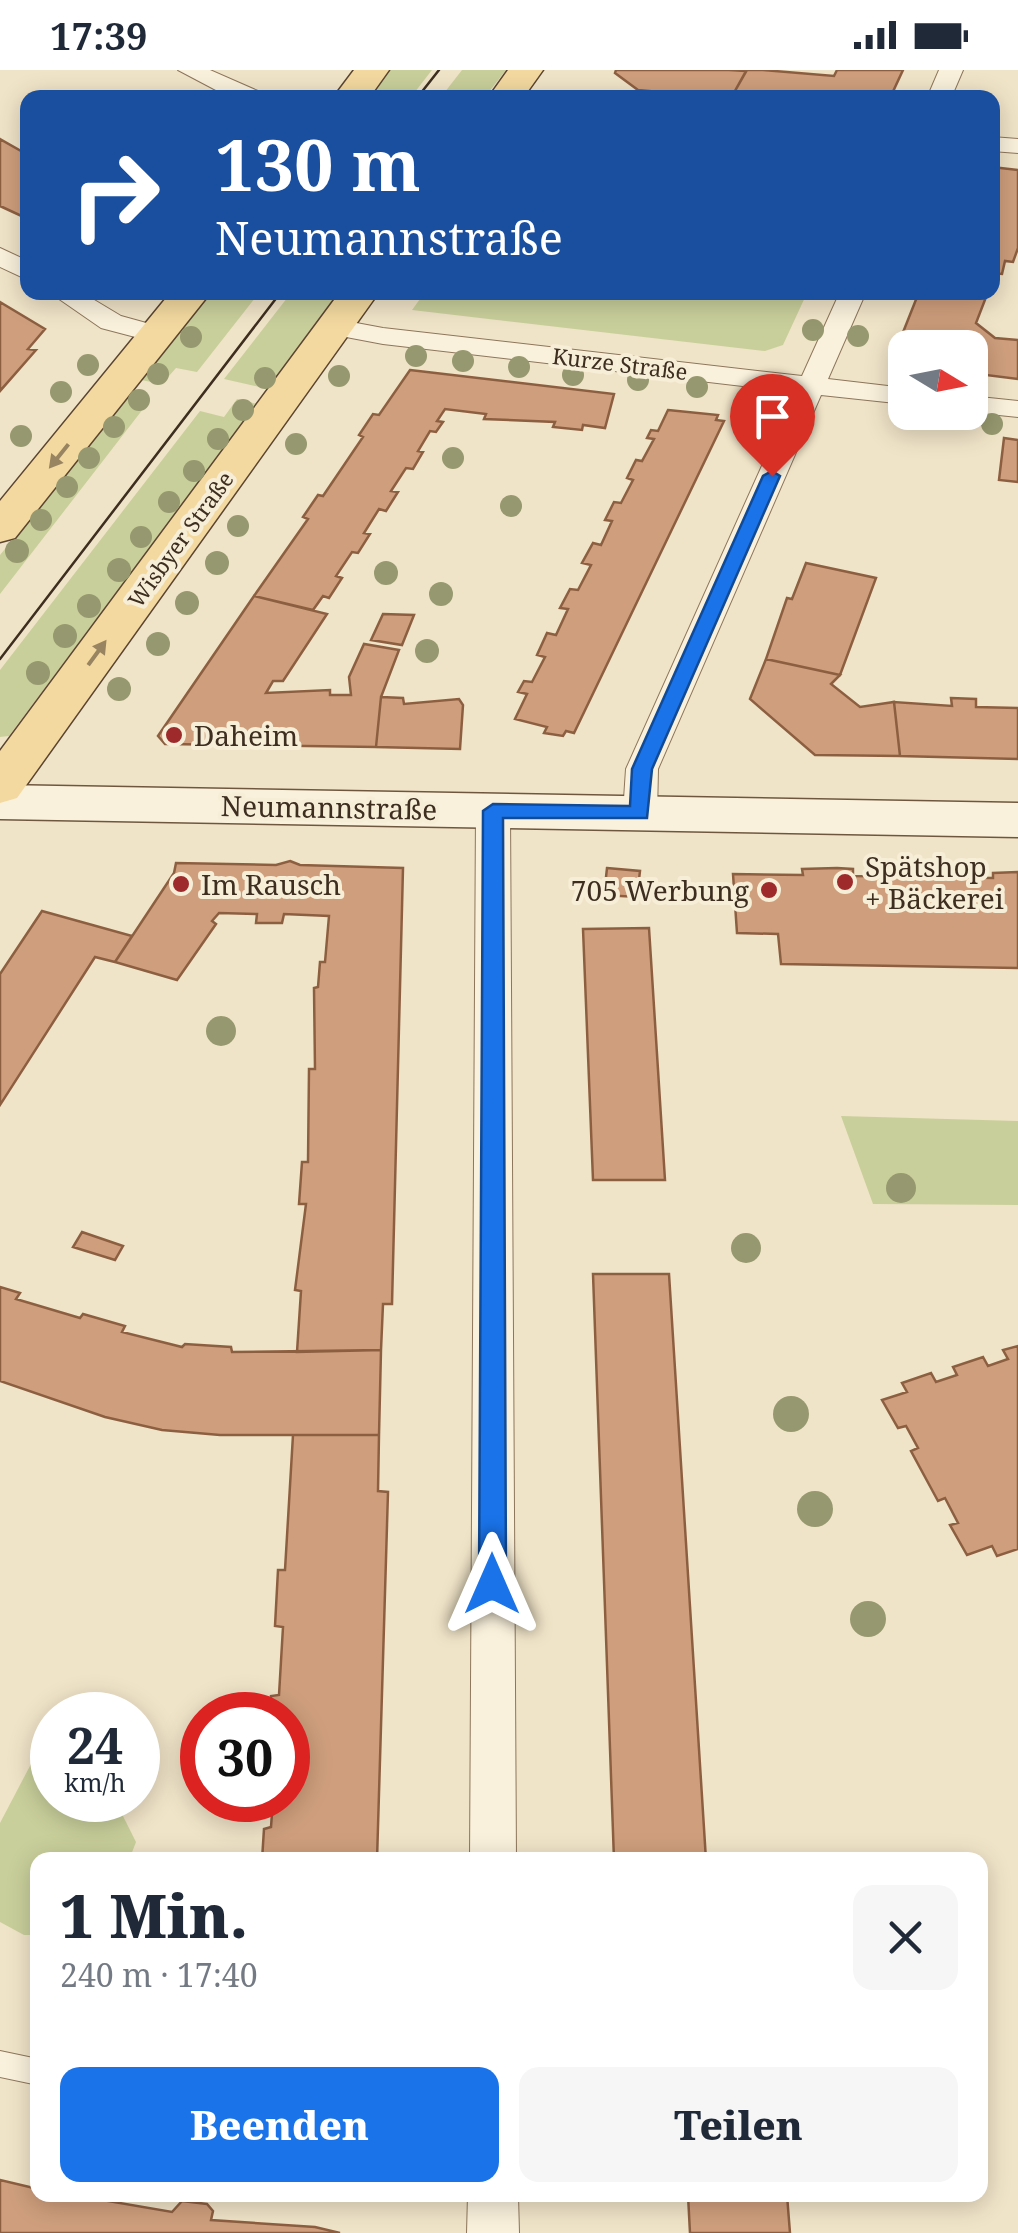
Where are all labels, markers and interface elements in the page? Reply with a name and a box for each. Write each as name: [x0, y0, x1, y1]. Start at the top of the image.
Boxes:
text: 17:39: [50, 9, 147, 61]
text: 130 m: [215, 116, 421, 212]
icon: right: [50, 130, 180, 260]
text: Neumannstraße: [215, 207, 563, 268]
north arrow: [888, 330, 988, 430]
map controls: [888, 330, 988, 430]
street label: Kurze Straße: [551, 340, 689, 386]
pin: [730, 374, 815, 477]
icon: arrive: [745, 389, 800, 444]
one-way arrow: [49, 444, 71, 469]
street label: Wisbyer Straße: [120, 465, 240, 613]
one-way arrow: [86, 640, 106, 666]
place label: Daheim: [194, 716, 298, 754]
marker: Daheim: [163, 724, 185, 746]
street label: Neumannstraße: [220, 786, 438, 828]
place label: Spätshop + Bäckerei: [865, 847, 1004, 917]
place label: Im Rausch: [201, 865, 341, 903]
place label: 705 Werbung: [571, 871, 749, 909]
marker: Spätshop + Bäckerei: [834, 871, 856, 893]
marker: Im Rausch: [170, 873, 192, 895]
marker: 705 Werbung: [758, 879, 780, 901]
position arrow: [440, 1532, 544, 1636]
speed limit sign: 30: [180, 1692, 310, 1822]
text: 24: [67, 1711, 123, 1779]
text: km/h: [64, 1765, 126, 1799]
text: 1 Min.: [60, 1874, 248, 1956]
button: close: [853, 1885, 958, 1990]
text: 240 m · 17:40: [60, 1953, 258, 1996]
button: Beenden: [60, 2067, 499, 2182]
button: Teilen: [519, 2067, 958, 2182]

